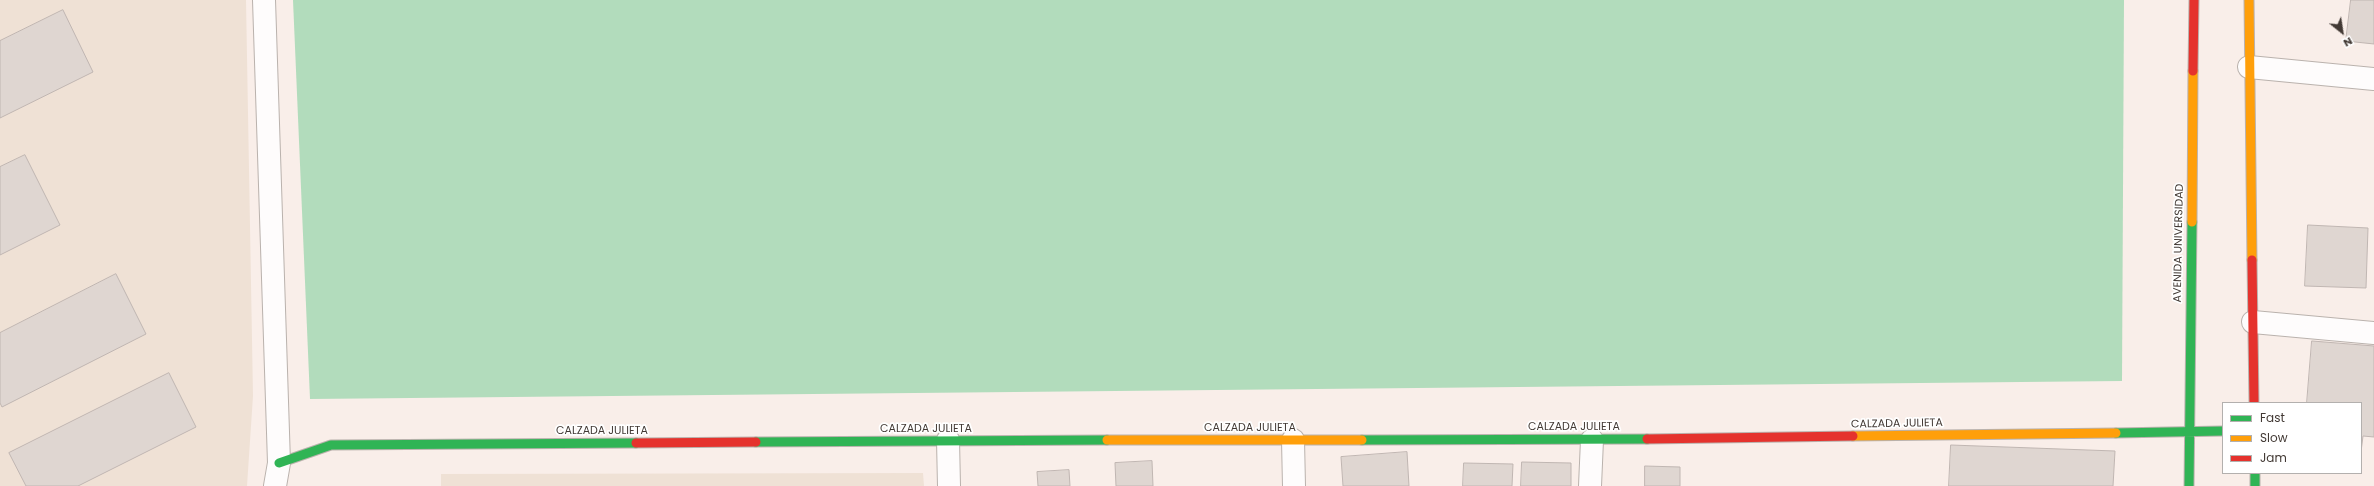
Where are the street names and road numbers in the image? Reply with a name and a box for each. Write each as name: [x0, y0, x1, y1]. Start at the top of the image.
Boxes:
street label: AVENIDA UNIVERSIDAD: [2171, 183, 2187, 303]
street label: CALZADA JULIETA: [1851, 417, 1943, 431]
street label: CALZADA JULIETA: [1528, 420, 1620, 434]
street label: CALZADA JULIETA: [1204, 421, 1296, 435]
street label: CALZADA JULIETA: [880, 422, 972, 436]
street label: CALZADA JULIETA: [556, 424, 648, 438]

